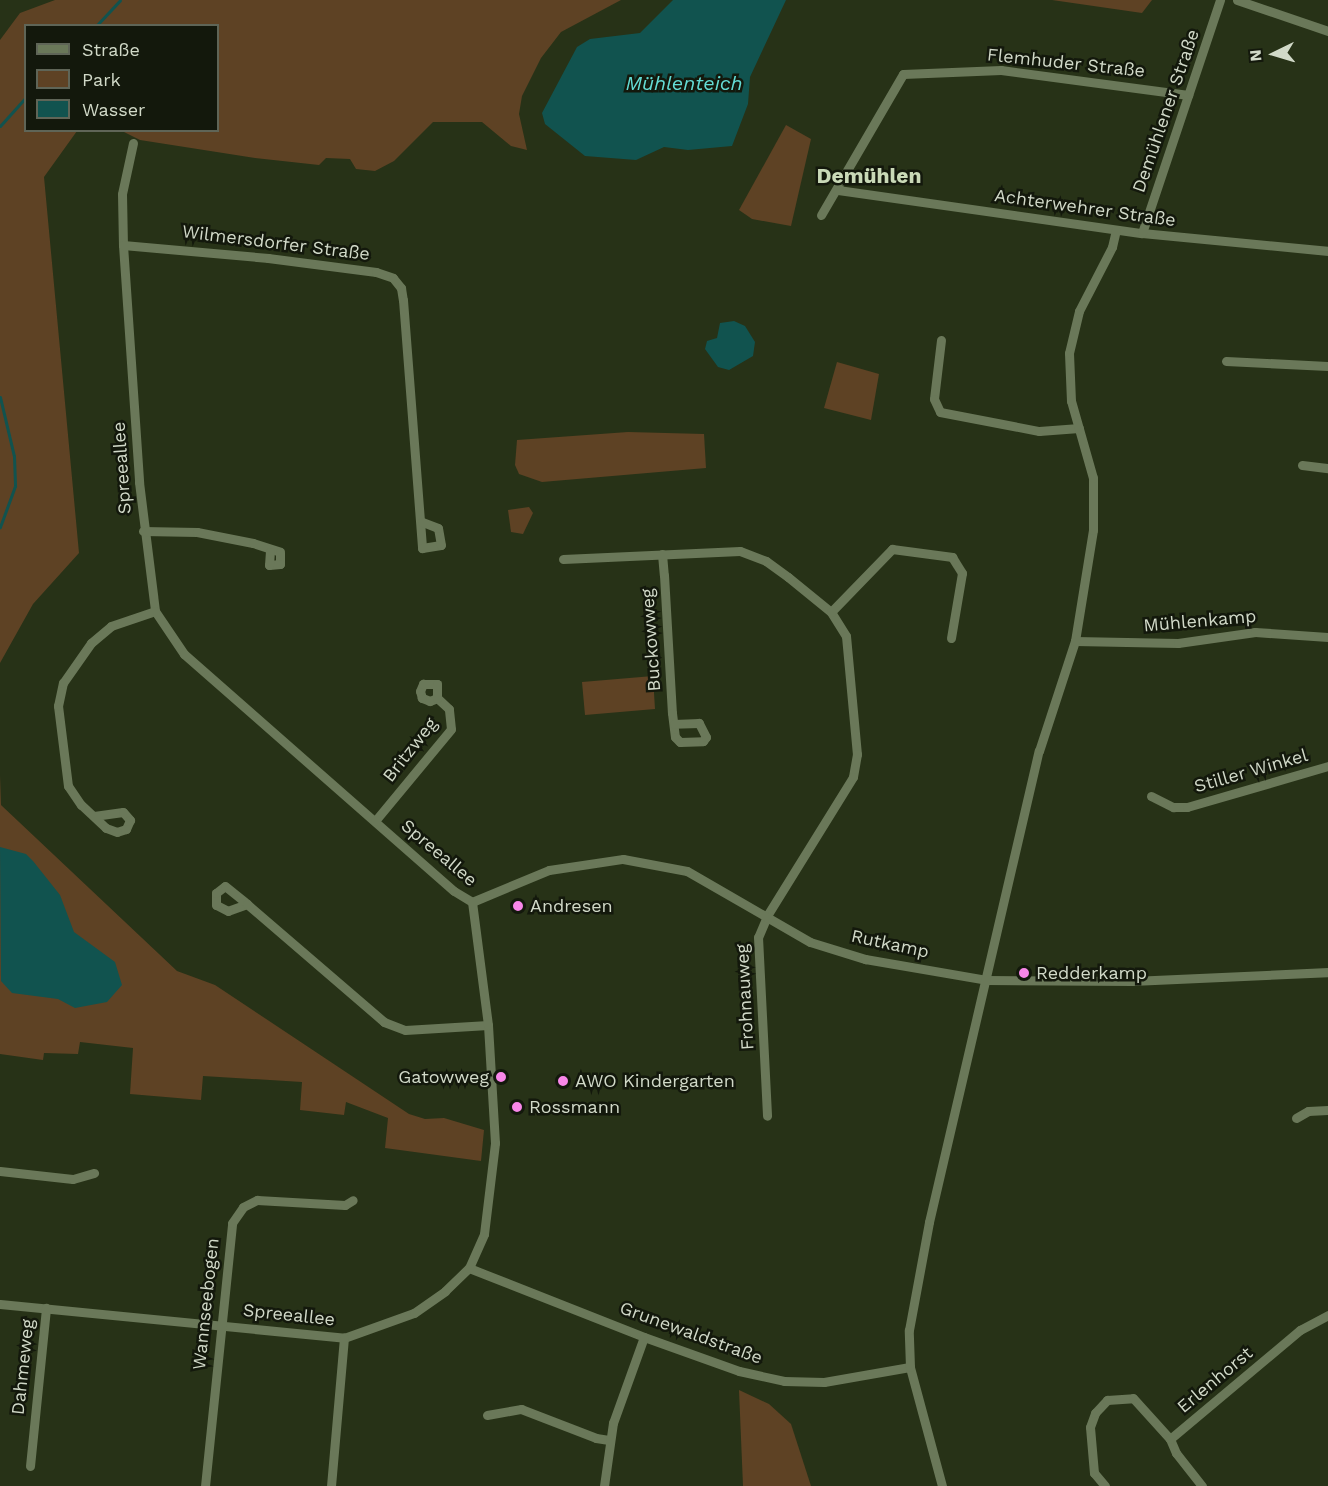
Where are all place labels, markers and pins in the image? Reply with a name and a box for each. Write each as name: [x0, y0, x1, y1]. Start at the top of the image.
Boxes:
place label: Andresen: [530, 895, 613, 917]
marker: Andresen: [511, 899, 525, 913]
place label: Redderkamp: [1036, 962, 1147, 984]
marker: Redderkamp: [1017, 966, 1031, 980]
place label: Gatowweg: [398, 1066, 489, 1088]
marker: Gatowweg: [494, 1070, 508, 1084]
place label: AWO Kindergarten: [575, 1070, 735, 1092]
marker: AWO Kindergarten: [556, 1074, 570, 1088]
place label: Rossmann: [529, 1096, 620, 1118]
marker: Rossmann: [510, 1100, 524, 1114]

